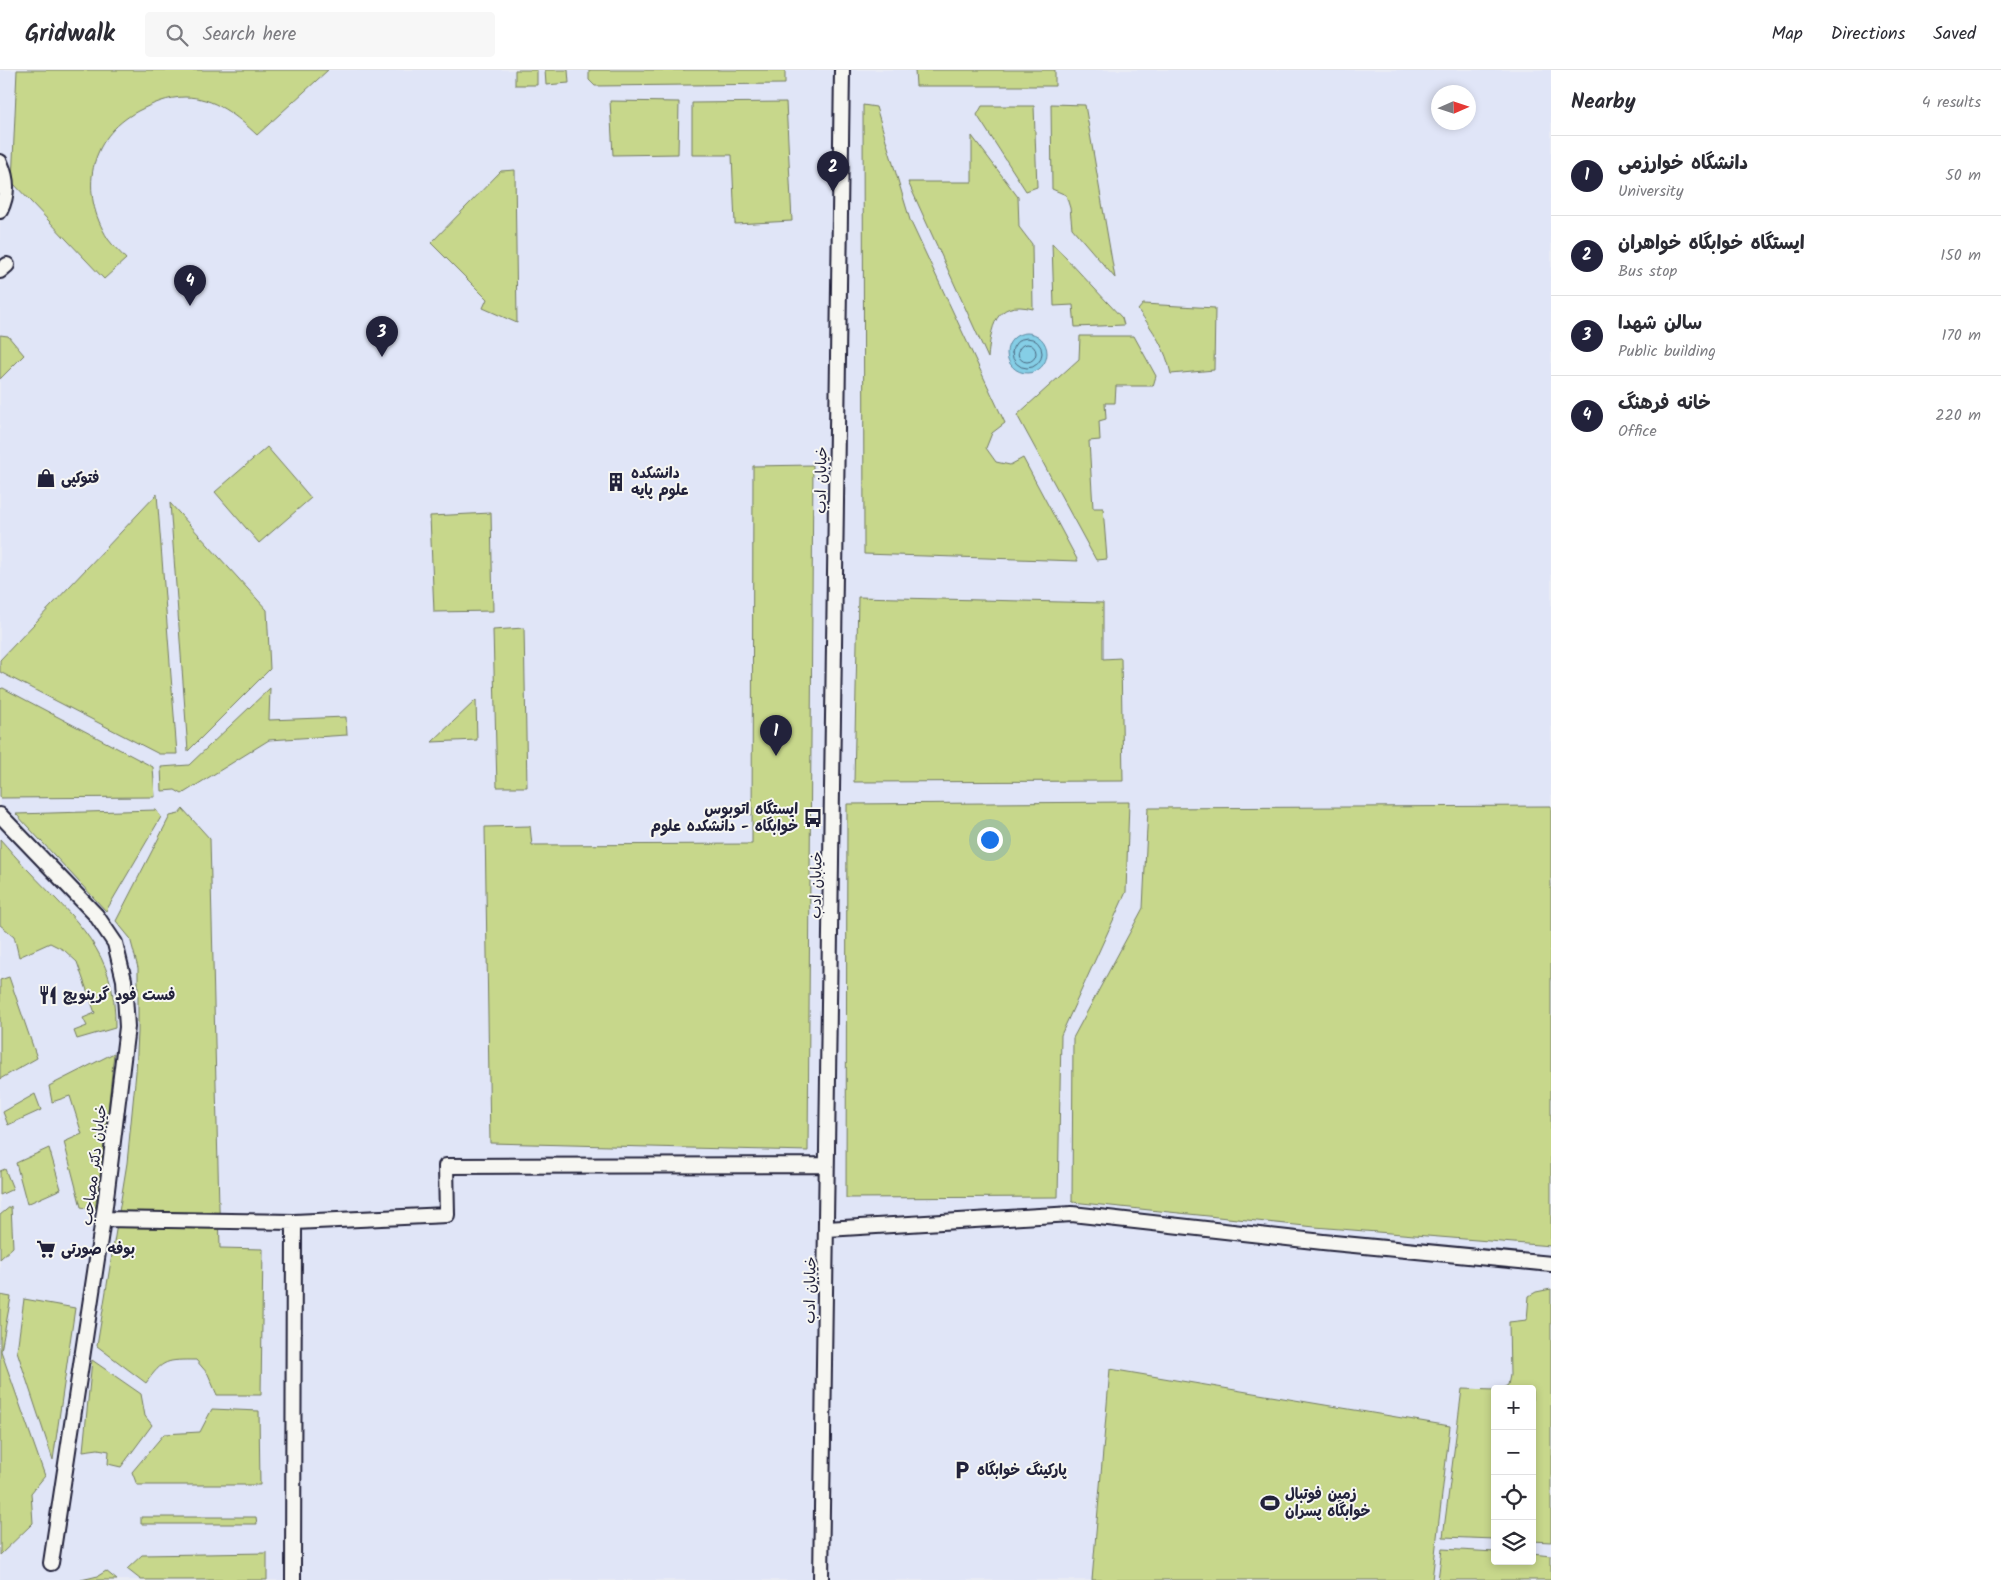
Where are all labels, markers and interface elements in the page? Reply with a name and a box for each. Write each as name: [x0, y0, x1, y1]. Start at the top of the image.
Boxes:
search box: [145, 12, 495, 57]
text: Gridwalk: [25, 15, 115, 54]
text: Search here: [203, 20, 296, 50]
text: Map: [1771, 20, 1803, 49]
text: Directions: [1831, 20, 1905, 49]
text: Saved: [1933, 20, 1976, 49]
icon: search: [163, 21, 191, 49]
north arrow: [1431, 85, 1476, 130]
text: Nearby: [1571, 86, 1636, 119]
text: 4 results: [1922, 90, 1981, 115]
text: دانشگاه خوارزمی: [1618, 149, 1748, 179]
pin: 2: [817, 151, 849, 192]
text: 1: [1585, 163, 1589, 188]
text: 50 m: [1945, 163, 1981, 188]
text: University: [1618, 179, 1683, 204]
text: ایستگاه خوابگاه خواهران: [1618, 229, 1805, 259]
text: 2: [1582, 243, 1592, 268]
text: 150 m: [1940, 243, 1981, 268]
text: Bus stop: [1618, 259, 1677, 284]
pin: 4: [174, 265, 206, 306]
text: سالن شهدا: [1618, 309, 1702, 339]
pin: 3: [366, 316, 398, 357]
text: 3: [1583, 323, 1591, 348]
text: 170 m: [1941, 323, 1981, 348]
text: Public building: [1618, 339, 1716, 364]
text: خانه فرهنگ: [1618, 389, 1711, 419]
text: 4: [1583, 403, 1591, 428]
text: 220 m: [1935, 403, 1981, 428]
text: Office: [1618, 419, 1657, 444]
street label: خیابان ادب: [809, 446, 835, 514]
place label: دانشکده علوم پایه: [631, 462, 689, 503]
shop icon: فتوکپی: [35, 467, 57, 489]
place label: فتوکپی: [61, 467, 99, 491]
building icon: دانشکده علوم پایه: [605, 471, 627, 493]
pin: 1: [760, 715, 792, 756]
place label: ایستگاه اتوبوس خوابگاه - دانشکده علوم: [651, 798, 798, 839]
bus stop icon: ایستگاه اتوبوس خوابگاه - دانشکده علوم: [802, 807, 824, 829]
your location: [977, 827, 1003, 853]
street label: خیابان ادب: [804, 851, 830, 919]
restaurant icon: فست فود گرینویچ: [37, 984, 59, 1006]
place label: فست فود گرینویچ: [63, 984, 176, 1008]
street label: خیابان دکتر مصاحب: [76, 1103, 114, 1227]
supermarket icon: بوفه صورتی: [35, 1238, 57, 1260]
place label: بوفه صورتی: [61, 1238, 135, 1262]
street label: خیابان ادب: [798, 1256, 824, 1324]
map controls: [1491, 1385, 1536, 1565]
button: +: [1491, 1385, 1536, 1430]
button: −: [1491, 1430, 1536, 1475]
parking icon: پارکینگ خوابگاه: [951, 1459, 973, 1481]
place label: پارکینگ خوابگاه: [977, 1459, 1067, 1483]
button: locate: [1491, 1475, 1536, 1520]
place label: زمین فوتبال خوابگاه پسران: [1285, 1483, 1371, 1524]
sports icon: زمین فوتبال خوابگاه پسران: [1259, 1492, 1281, 1514]
button: layers: [1491, 1520, 1536, 1565]

